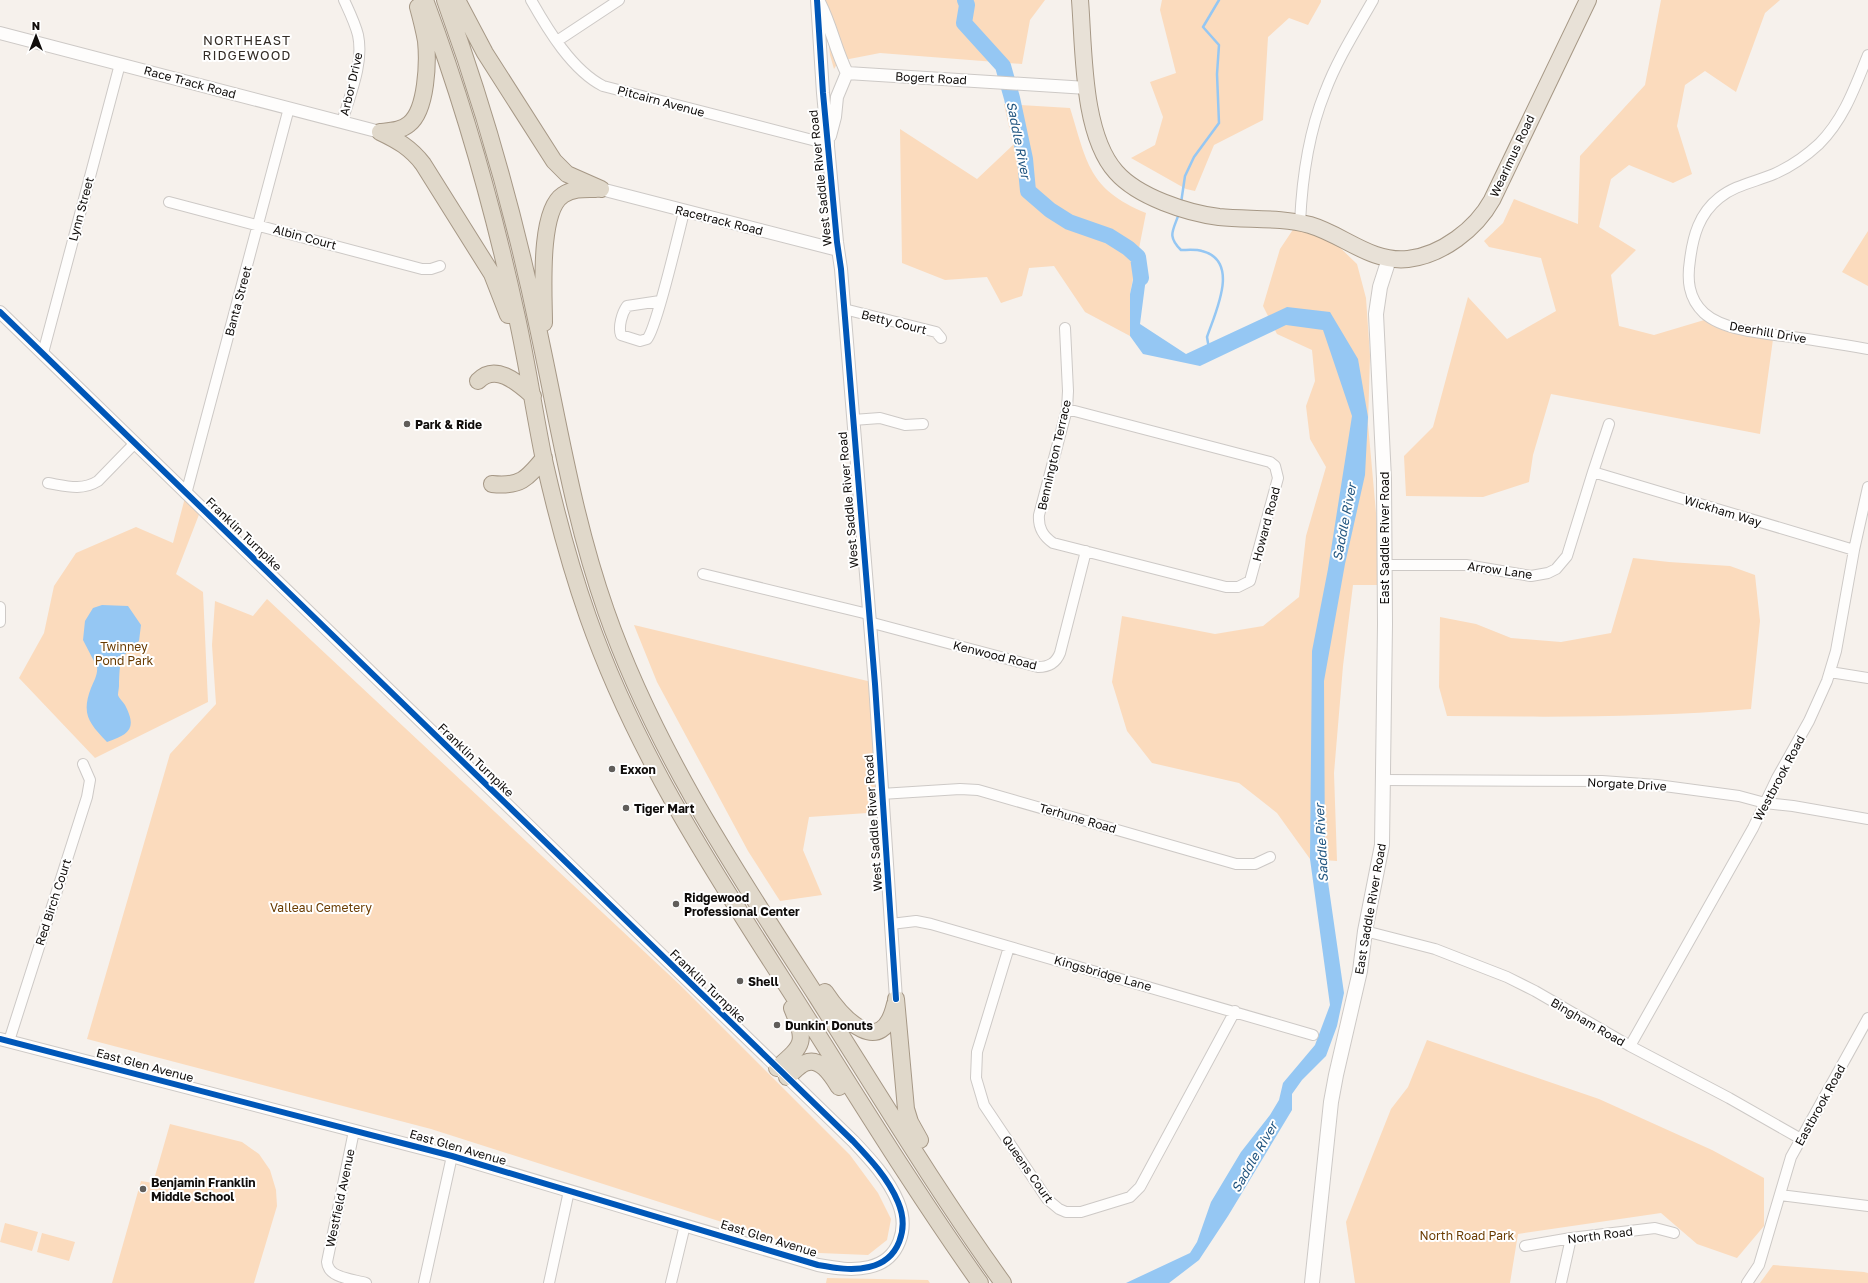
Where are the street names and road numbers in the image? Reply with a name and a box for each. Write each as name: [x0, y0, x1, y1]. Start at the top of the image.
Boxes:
street label: Arbor Drive: [336, 51, 366, 117]
street label: Race Track Road: [142, 62, 238, 102]
street label: Bogert Road: [895, 69, 967, 87]
street label: Pitcairn Avenue: [616, 82, 706, 120]
street label: West Saddle River Road: [805, 109, 835, 247]
street label: Wearimus Road: [1486, 112, 1538, 200]
street label: Lynn Street: [65, 175, 97, 243]
street label: Racetrack Road: [673, 202, 765, 238]
street label: Albin Court: [272, 221, 338, 253]
street label: Banta Street: [221, 264, 255, 338]
street label: Betty Court: [860, 307, 928, 337]
street label: Deerhill Drive: [1728, 318, 1808, 346]
street label: Bennington Terrace: [1034, 398, 1074, 512]
street label: West Saddle River Road: [835, 431, 861, 569]
street label: East Saddle River Road: [1377, 472, 1392, 604]
street label: Howard Road: [1249, 485, 1283, 563]
street label: Wickham Way: [1682, 492, 1764, 530]
street label: Franklin Turnpike: [203, 494, 285, 574]
street label: Arrow Lane: [1467, 558, 1533, 582]
street label: Kenwood Road: [951, 637, 1039, 673]
street label: Franklin Turnpike: [435, 720, 517, 800]
street label: Westbrook Road: [1750, 733, 1808, 823]
street label: West Saddle River Road: [861, 754, 885, 892]
street label: Norgate Drive: [1587, 774, 1667, 794]
street label: Terhune Road: [1038, 800, 1118, 836]
street label: East Saddle River Road: [1351, 842, 1389, 976]
street label: Red Birch Court: [32, 856, 74, 947]
street label: Franklin Turnpike: [667, 946, 749, 1026]
street label: Kingsbridge Lane: [1053, 952, 1153, 994]
street label: Bingham Road: [1548, 995, 1628, 1049]
street label: East Glen Avenue: [95, 1045, 195, 1085]
street label: Eastbrook Road: [1791, 1062, 1849, 1148]
street label: East Glen Avenue: [408, 1126, 508, 1168]
street label: Queens Court: [999, 1132, 1057, 1206]
street label: Westfield Avenue: [322, 1147, 358, 1249]
street label: East Glen Avenue: [719, 1216, 819, 1260]
street label: North Road: [1566, 1224, 1634, 1246]

